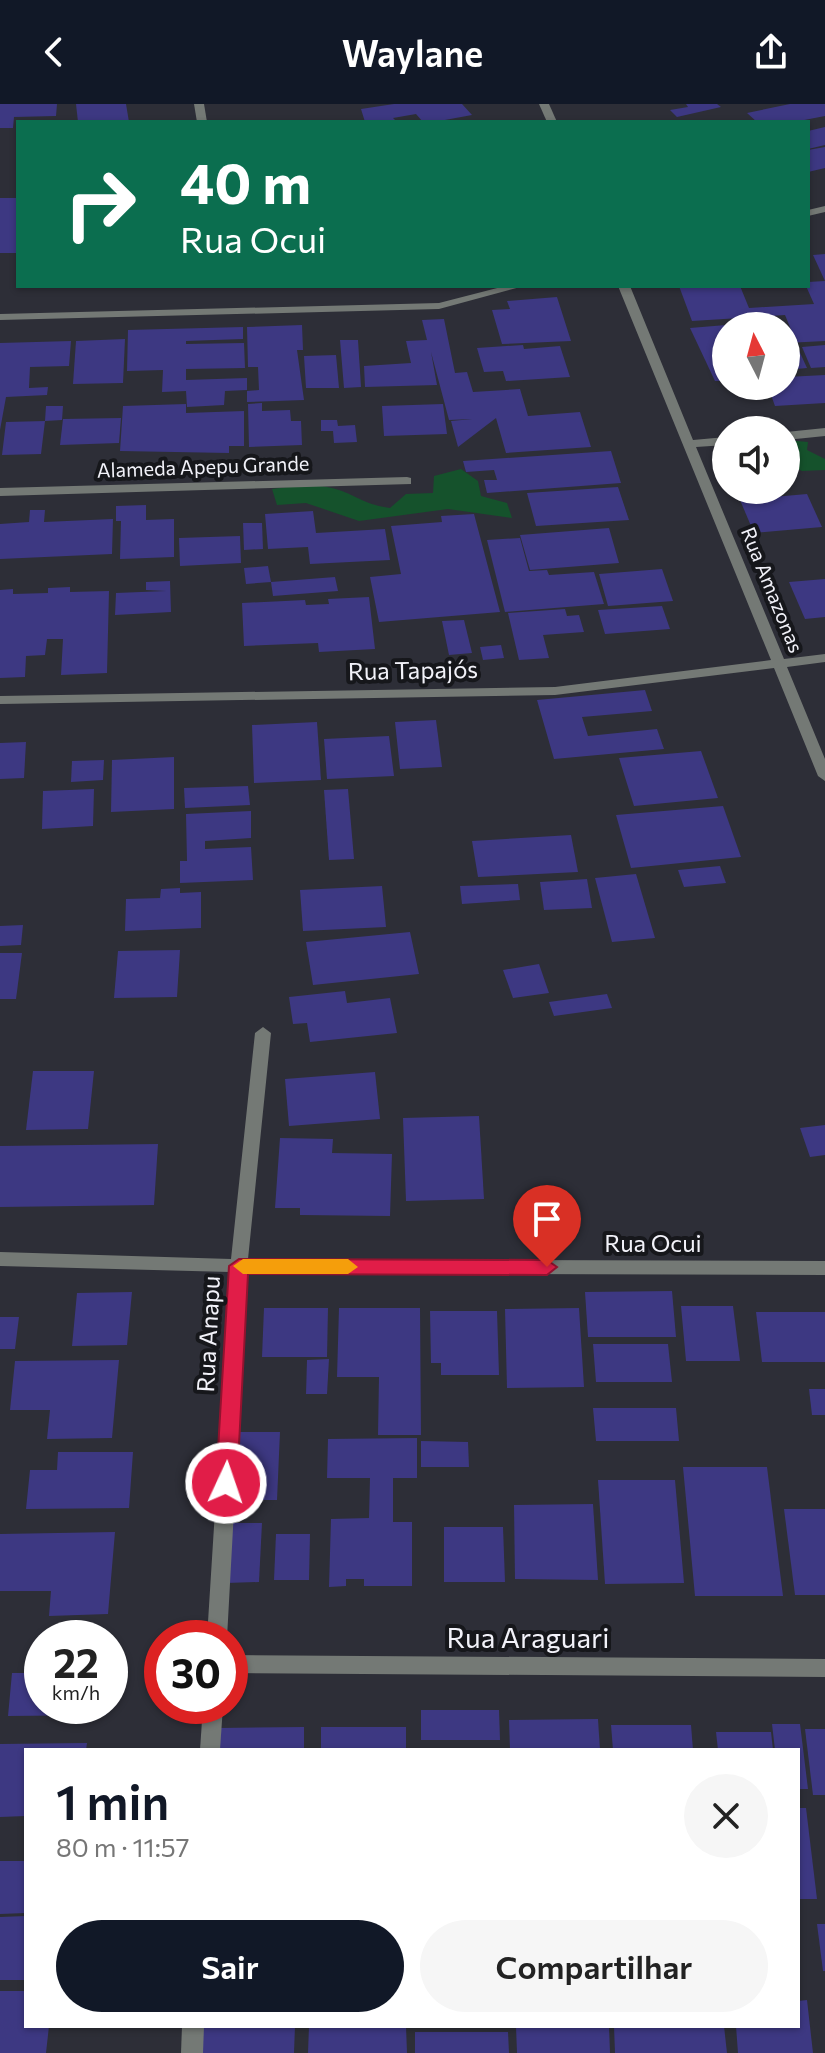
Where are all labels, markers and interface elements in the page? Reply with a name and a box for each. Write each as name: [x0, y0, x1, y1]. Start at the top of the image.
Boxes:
icon: back: [32, 30, 76, 74]
text: Waylane: [342, 30, 483, 74]
icon: share: [749, 30, 793, 74]
text: 40 m: [180, 147, 311, 216]
icon: right: [48, 152, 152, 256]
text: Rua Ocui: [180, 216, 326, 260]
north arrow: [712, 312, 800, 400]
map controls: [712, 312, 800, 504]
button: sound: [712, 416, 800, 504]
street label: Alameda Apepu Grande: [96, 450, 310, 482]
street label: Rua Amazonas: [737, 523, 809, 656]
street label: Rua Tapajós: [348, 654, 478, 685]
pin: [513, 1185, 581, 1267]
icon: arrive: [525, 1197, 569, 1241]
street label: Rua Ocui: [604, 1228, 702, 1257]
street label: Rua Anapu: [190, 1275, 225, 1393]
position arrow: [184, 1441, 268, 1525]
speed limit sign: 30: [144, 1620, 248, 1724]
street label: Rua Araguari: [447, 1620, 609, 1654]
text: 22: [53, 1637, 99, 1686]
text: km/h: [52, 1680, 100, 1704]
text: 1 min: [56, 1771, 169, 1830]
button: close: [684, 1774, 768, 1858]
text: 80 m · 11:57: [56, 1831, 190, 1862]
button: Sair: [56, 1920, 404, 2012]
button: Compartilhar: [420, 1920, 768, 2012]

